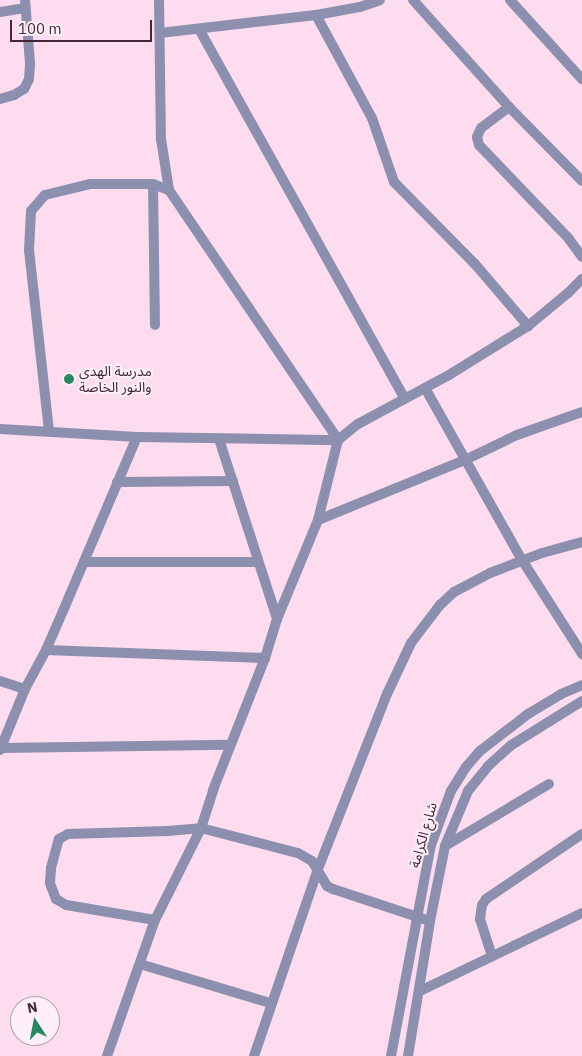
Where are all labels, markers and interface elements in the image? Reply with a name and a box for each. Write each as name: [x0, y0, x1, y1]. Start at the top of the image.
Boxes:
scale bar: [12, 10, 155, 42]
text: 100 m: [18, 19, 62, 38]
place label: مدرسة الهدى والنور الخاصة: [79, 363, 152, 396]
marker: مدرسة الهدى والنور الخاصة: [63, 373, 75, 385]
street label: شارع الكرامة: [406, 800, 440, 870]
north arrow: [10, 996, 60, 1046]
text: N: [26, 997, 39, 1017]

